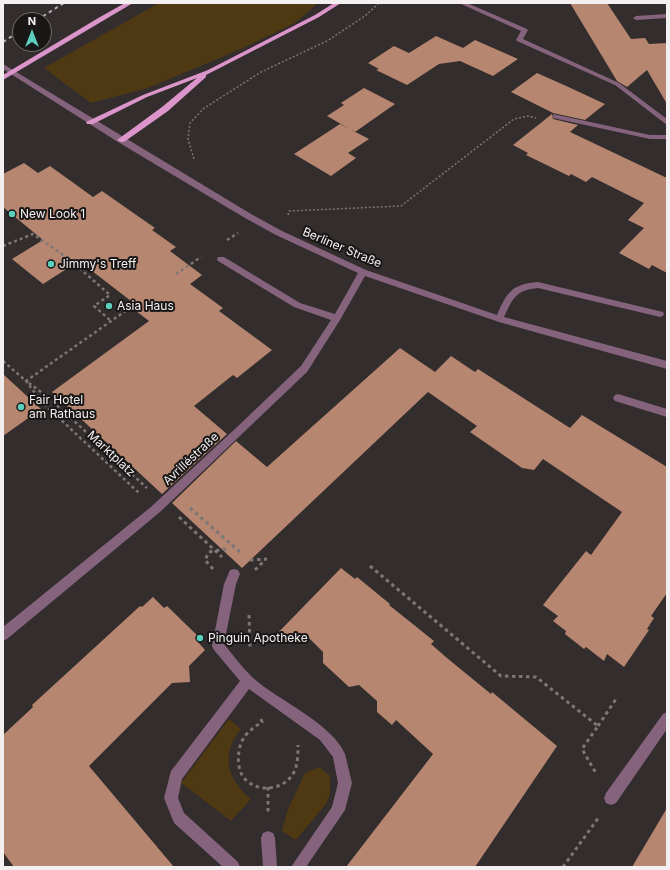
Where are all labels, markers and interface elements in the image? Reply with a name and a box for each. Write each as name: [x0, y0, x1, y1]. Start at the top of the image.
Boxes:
north arrow: [12, 12, 52, 52]
text: N: [28, 14, 36, 28]
place label: New Look 1: [20, 207, 85, 221]
marker: New Look 1: [7, 209, 17, 219]
street label: Berliner Straße: [300, 225, 384, 271]
place label: Jimmy's Treff: [59, 257, 136, 271]
marker: Jimmy's Treff: [46, 259, 56, 269]
place label: Asia Haus: [117, 299, 174, 313]
marker: Asia Haus: [104, 301, 114, 311]
place label: Fair Hotel am Rathaus: [29, 393, 95, 421]
marker: Fair Hotel am Rathaus: [16, 402, 26, 412]
street label: Marktplatz: [84, 428, 138, 480]
street label: Avrilléstraße: [160, 430, 222, 488]
place label: Pinguin Apotheke: [208, 631, 308, 645]
marker: Pinguin Apotheke: [195, 633, 205, 643]

